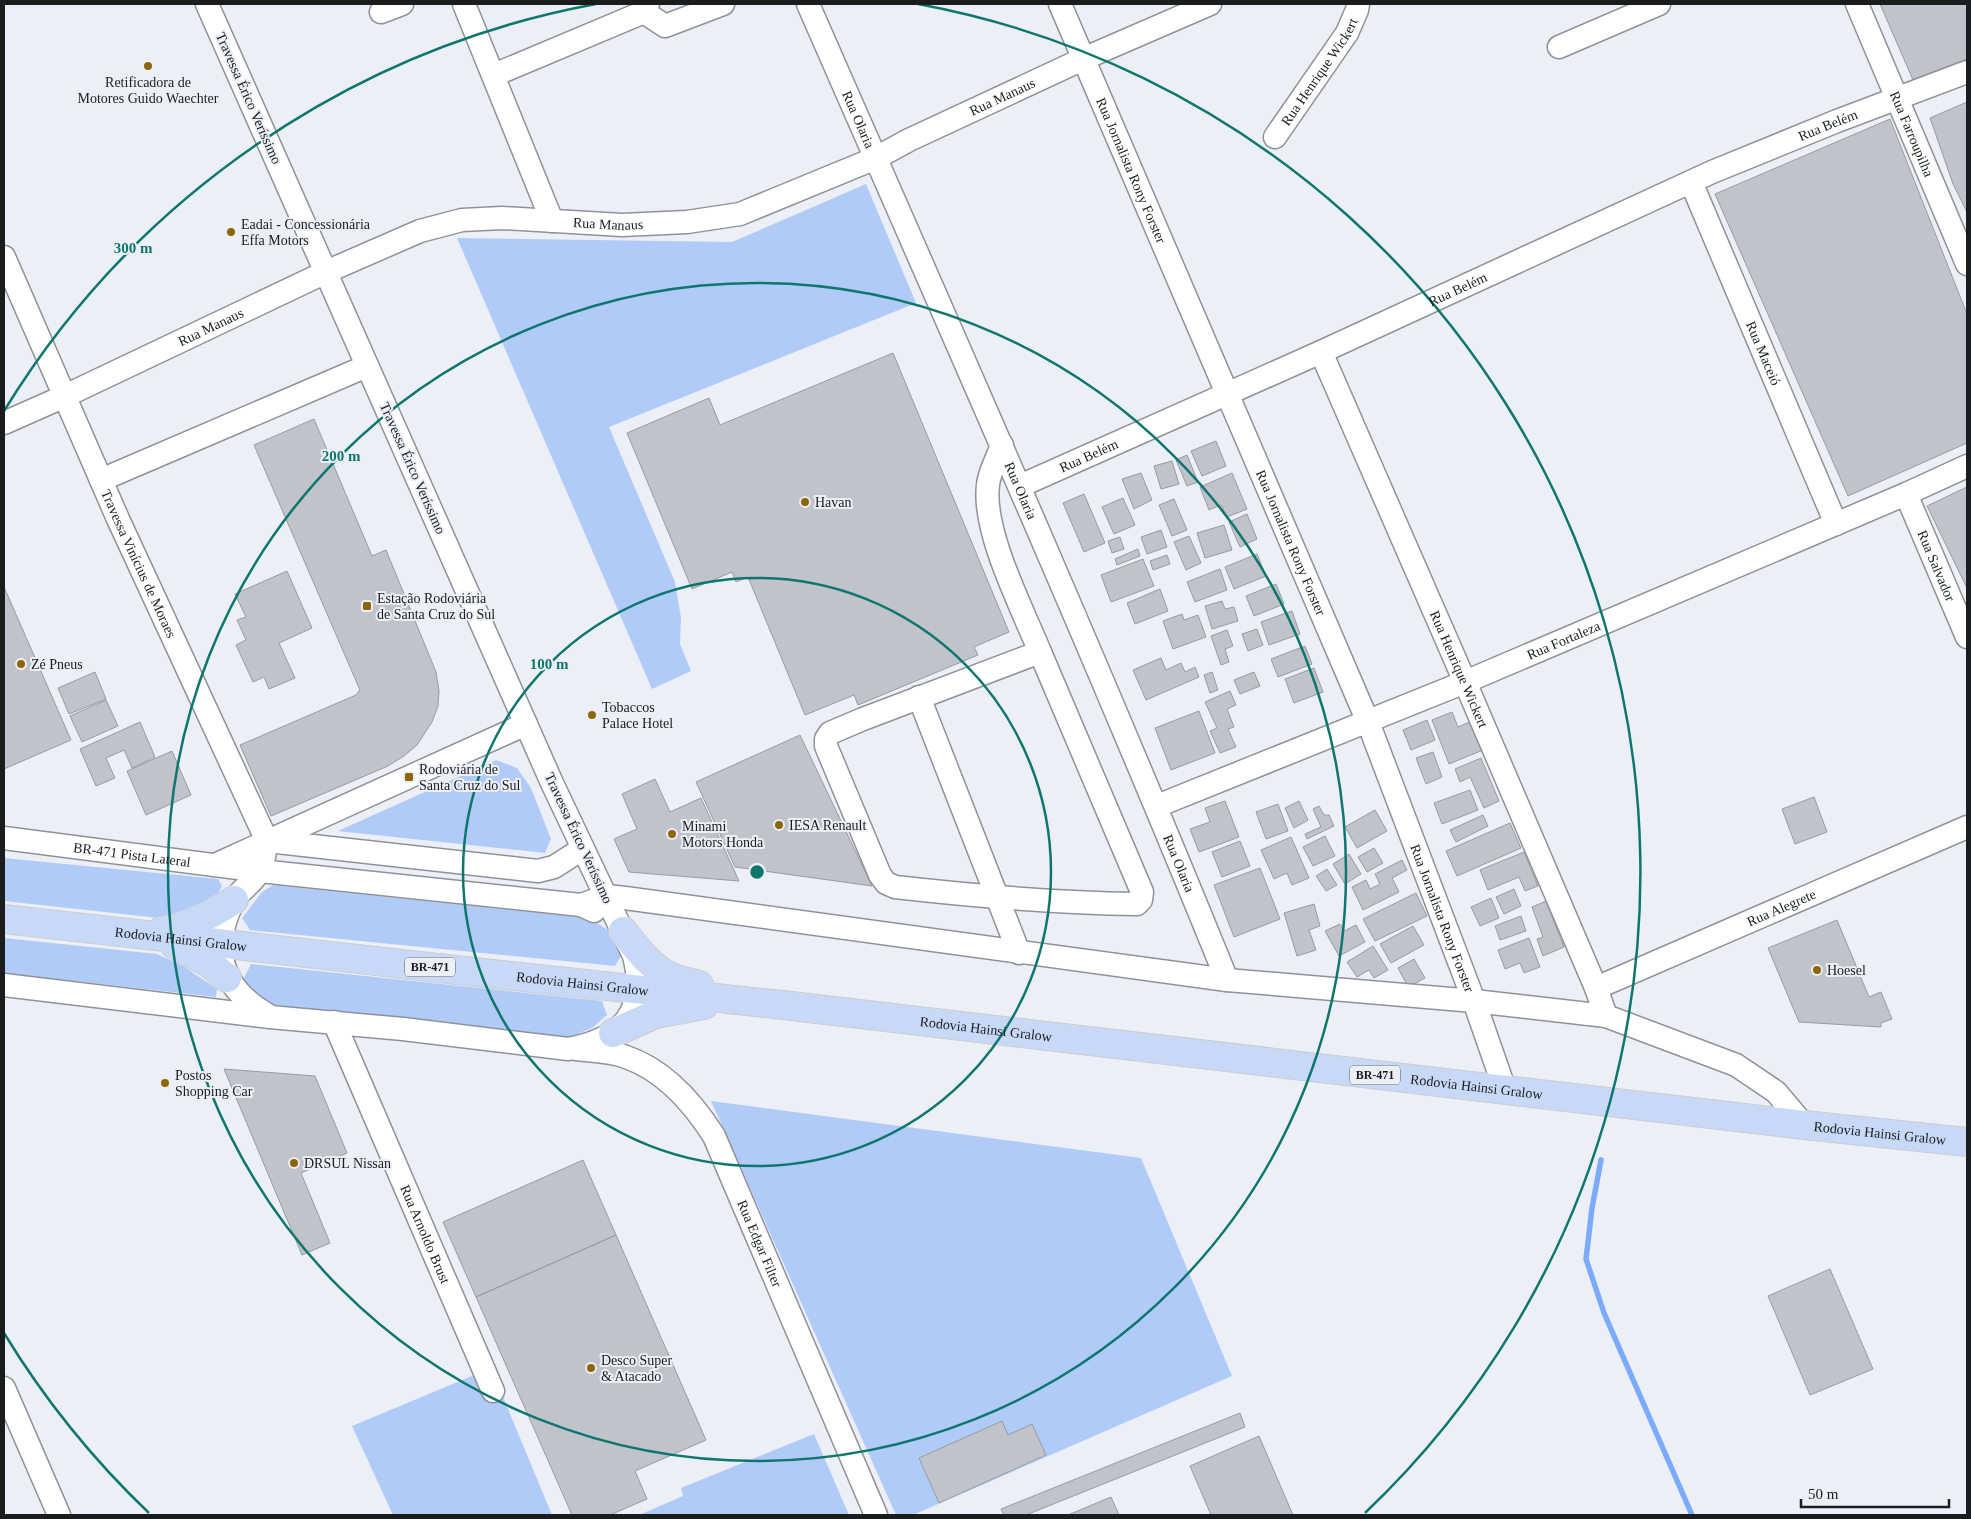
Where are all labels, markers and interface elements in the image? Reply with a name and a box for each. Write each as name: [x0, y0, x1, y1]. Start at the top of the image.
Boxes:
street label: Rua Henrique Wickert: [1278, 16, 1361, 128]
street label: Travessa Érico Veríssimo: [213, 30, 285, 166]
marker: Retificadora de Motores Guido Waechter: [142, 60, 154, 72]
place label: Retificadora de Motores Guido Waechter: [78, 75, 219, 106]
street label: Rua Manaus: [967, 75, 1037, 119]
street label: Rua Olaria: [839, 89, 878, 151]
street label: Rua Farroupilha: [1887, 89, 1937, 180]
street label: Rua Jornalista Rony Forster: [1093, 96, 1169, 246]
street label: Rua Belém: [1796, 107, 1860, 144]
street label: Rua Manaus: [573, 215, 644, 233]
place label: Eadai - Concessionária Effa Motors: [241, 217, 371, 248]
marker: Eadai - Concessionária Effa Motors: [225, 226, 237, 238]
text: 300 m: [114, 240, 153, 256]
street label: Rua Belém: [1426, 270, 1490, 309]
street label: Rua Manaus: [176, 305, 246, 349]
street label: Rua Maceió: [1743, 319, 1783, 388]
street label: Travessa Érico Veríssimo: [377, 400, 449, 536]
street label: Rua Belém: [1057, 436, 1120, 476]
text: 200 m: [322, 448, 361, 464]
street label: Rua Olaria: [1001, 460, 1040, 522]
street label: Rua Jornalista Rony Forster: [1253, 468, 1328, 618]
street label: Travessa Vinícius de Moraes: [98, 487, 179, 640]
place label: Havan: [815, 495, 852, 510]
marker: Havan: [799, 496, 811, 508]
street label: Rua Salvador: [1914, 528, 1958, 604]
place label: Estação Rodoviária de Santa Cruz do Sul: [377, 591, 495, 622]
marker: Estação Rodoviária de Santa Cruz do Sul: [361, 600, 373, 612]
street label: Rua Henrique Wickert: [1427, 609, 1491, 730]
street label: Rua Fortaleza: [1525, 618, 1603, 663]
text: 100 m: [530, 656, 569, 672]
place label: Zé Pneus: [31, 657, 83, 672]
marker: Zé Pneus: [15, 658, 27, 670]
place label: Tobaccos Palace Hotel: [602, 700, 673, 731]
marker: Tobaccos Palace Hotel: [586, 709, 598, 721]
place label: Rodoviária de Santa Cruz do Sul: [419, 762, 521, 793]
street label: Travessa Érico Veríssimo: [542, 770, 616, 906]
marker: Rodoviária de Santa Cruz do Sul: [403, 771, 415, 783]
place label: IESA Renault: [789, 818, 866, 833]
place label: Minami Motors Honda: [682, 819, 764, 850]
marker: IESA Renault: [773, 819, 785, 831]
marker: Minami Motors Honda: [666, 828, 678, 840]
street label: Rua Olaria: [1160, 832, 1198, 895]
street label: BR-471 Pista Lateral: [72, 840, 192, 870]
street label: Rua Jornalista Rony Forster: [1407, 842, 1477, 994]
centre of rings: [748, 863, 766, 881]
street label: Rua Alegrete: [1745, 887, 1818, 930]
street label: Rodovia Hainsi Gralow: [114, 925, 249, 954]
road number: BR-471: [405, 958, 455, 976]
place label: Hoesel: [1827, 963, 1866, 978]
marker: Hoesel: [1811, 964, 1823, 976]
street label: Rodovia Hainsi Gralow: [515, 969, 650, 999]
street label: Rodovia Hainsi Gralow: [919, 1014, 1054, 1045]
road number: BR-471: [1350, 1066, 1400, 1084]
place label: Postos Shopping Car: [175, 1068, 253, 1099]
street label: Rodovia Hainsi Gralow: [1409, 1072, 1544, 1102]
marker: Postos Shopping Car: [159, 1077, 171, 1089]
street label: Rodovia Hainsi Gralow: [1813, 1119, 1948, 1148]
place label: DRSUL Nissan: [304, 1156, 391, 1171]
marker: DRSUL Nissan: [288, 1157, 300, 1169]
street label: Rua Arnoldo Brust: [397, 1183, 453, 1286]
street label: Rua Edgar Filter: [734, 1198, 785, 1290]
place label: Desco Super & Atacado: [601, 1353, 672, 1384]
marker: Desco Super & Atacado: [585, 1362, 597, 1374]
scale bar: [1801, 1476, 1948, 1508]
text: 50 m: [1808, 1486, 1839, 1502]

